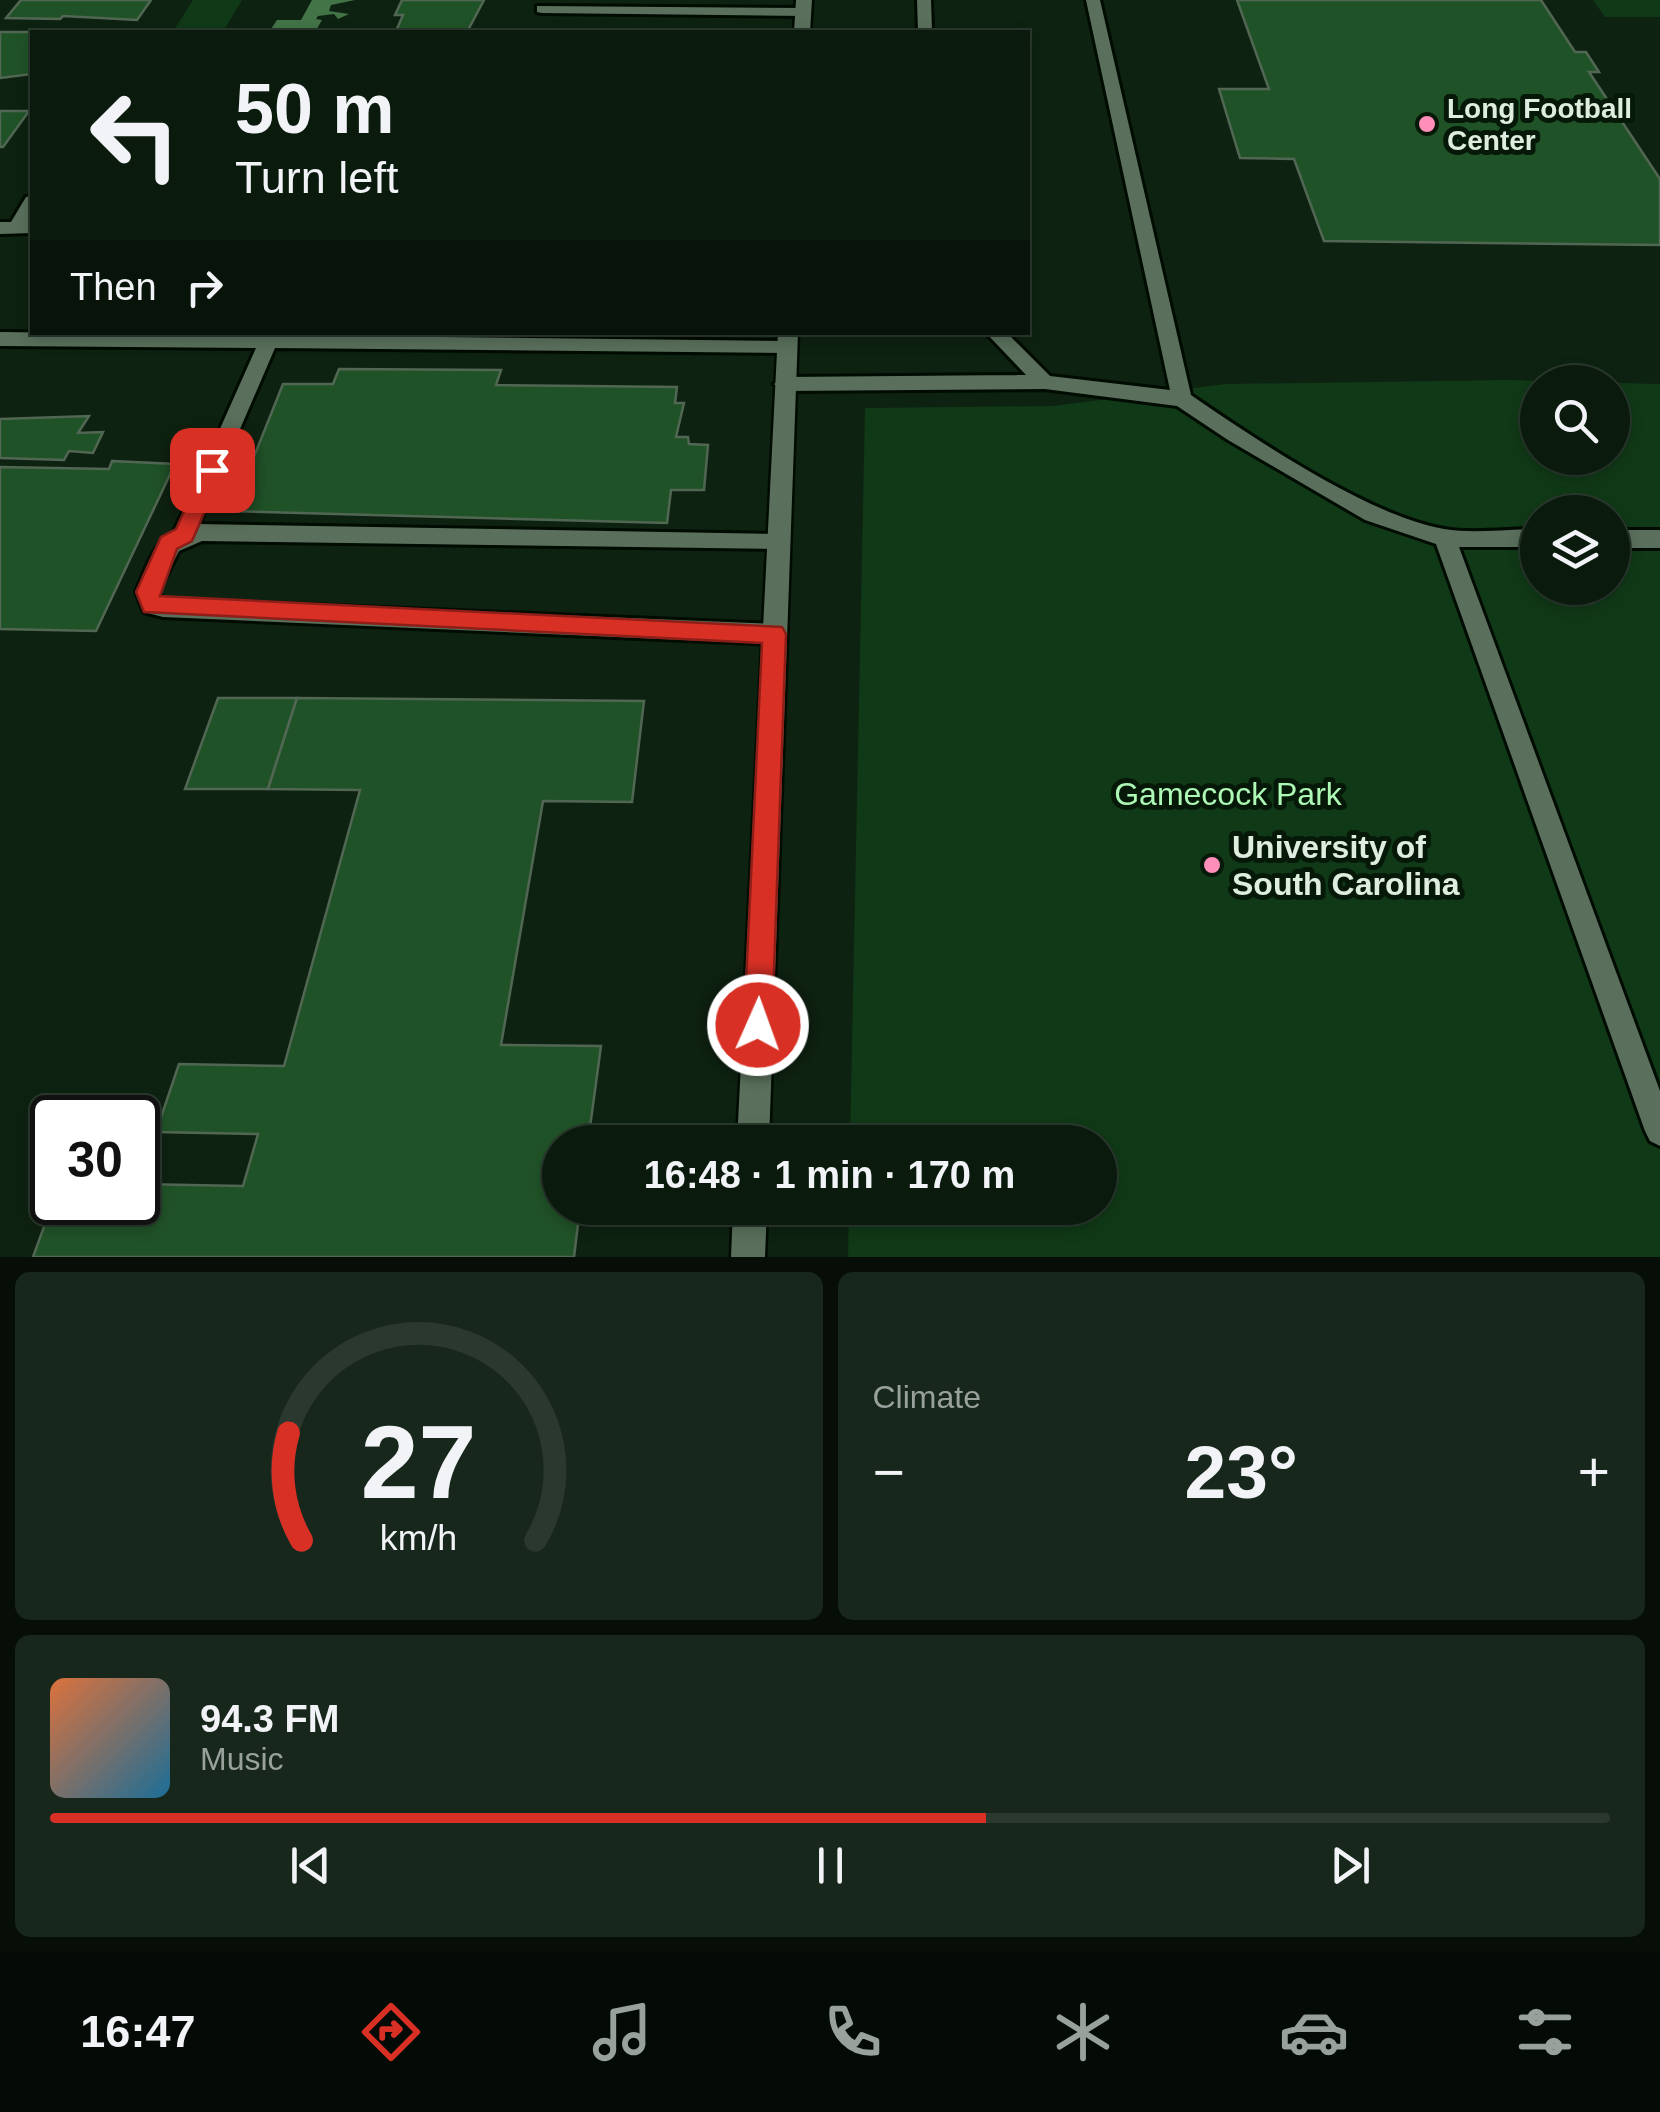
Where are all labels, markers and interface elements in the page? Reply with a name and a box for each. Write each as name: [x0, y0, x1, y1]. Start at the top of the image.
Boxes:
icon: left: [70, 70, 200, 200]
text: 50 m: [235, 70, 395, 148]
place label: Long Football Center: [1447, 93, 1632, 156]
marker: Long Football Center: [1416, 113, 1438, 135]
text: Turn left: [235, 152, 398, 203]
icon: right: [177, 260, 232, 315]
text: Then: [70, 266, 157, 308]
map controls: [1520, 365, 1630, 605]
button: search: [1520, 365, 1630, 475]
pin: [170, 428, 255, 513]
icon: arrive: [185, 443, 240, 498]
button: layers: [1520, 495, 1630, 605]
park label: Gamecock Park: [1114, 776, 1343, 812]
place label: University of South Carolina: [1232, 829, 1460, 902]
marker: University of South Carolina: [1201, 854, 1223, 876]
position arrow: [706, 973, 810, 1077]
speed limit sign: 30: [30, 1095, 160, 1225]
text: 16:48 · 1 min · 170 m: [644, 1154, 1015, 1196]
text: Climate: [873, 1379, 981, 1415]
text: 27: [361, 1404, 477, 1520]
text: 23°: [1185, 1430, 1298, 1514]
text: −: [873, 1441, 905, 1503]
text: +: [1578, 1441, 1610, 1503]
text: km/h: [380, 1518, 457, 1558]
text: 94.3 FM: [200, 1698, 339, 1740]
text: Music: [200, 1741, 284, 1777]
icon: previous: [283, 1838, 338, 1893]
icon: pause: [803, 1838, 858, 1893]
icon: next: [1323, 1838, 1378, 1893]
icon: directions: [356, 1997, 426, 2067]
icon: music: [587, 1997, 657, 2067]
icon: phone: [818, 1997, 888, 2067]
icon: climate: [1048, 1997, 1118, 2067]
icon: car: [1279, 1997, 1349, 2067]
icon: filters: [1510, 1997, 1580, 2067]
text: 16:47: [80, 2006, 195, 2057]

